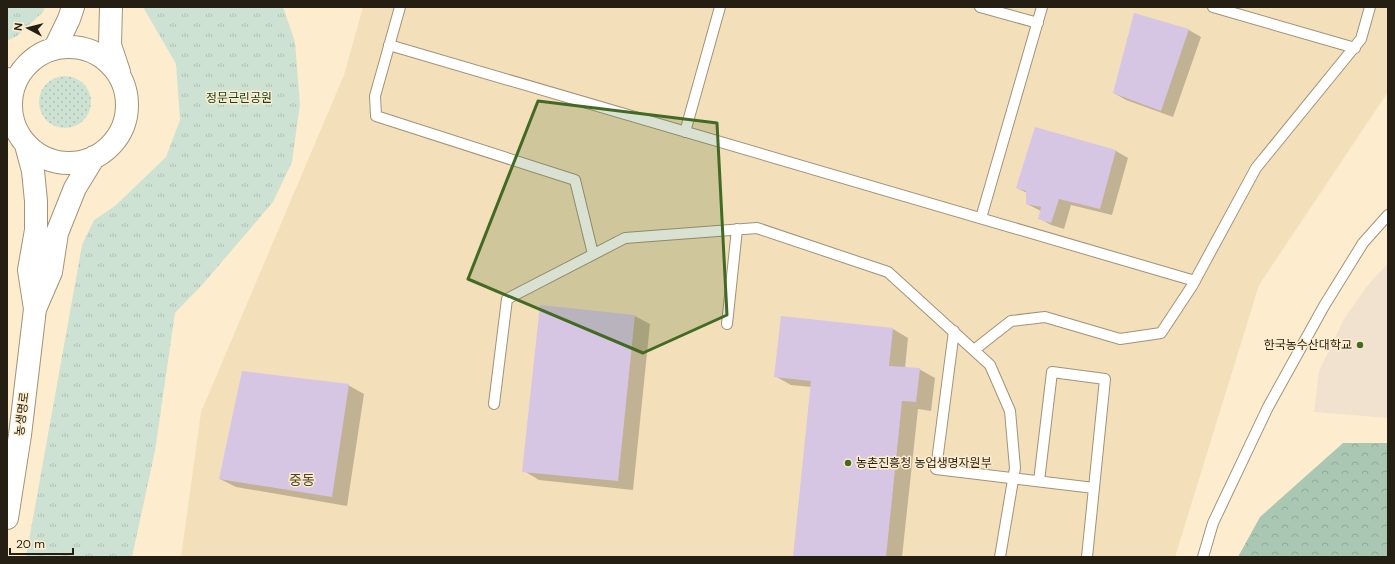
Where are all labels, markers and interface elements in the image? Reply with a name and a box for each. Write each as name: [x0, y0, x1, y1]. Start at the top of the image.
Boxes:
north arrow: [8, 8, 48, 48]
text: N: [11, 22, 26, 32]
park label: 정문근린공원: [206, 90, 272, 106]
place label: 한국농수산대학교: [1264, 337, 1352, 353]
marker: 한국농수산대학교: [1355, 340, 1365, 350]
street label: 농생명로: [11, 391, 33, 437]
place label: 농촌진흥청 농업생명자원부: [856, 455, 992, 471]
marker: 농촌진흥청 농업생명자원부: [843, 458, 853, 468]
district label: 중동: [289, 471, 315, 489]
scale bar: [10, 530, 73, 556]
text: 20 m: [16, 536, 45, 552]

